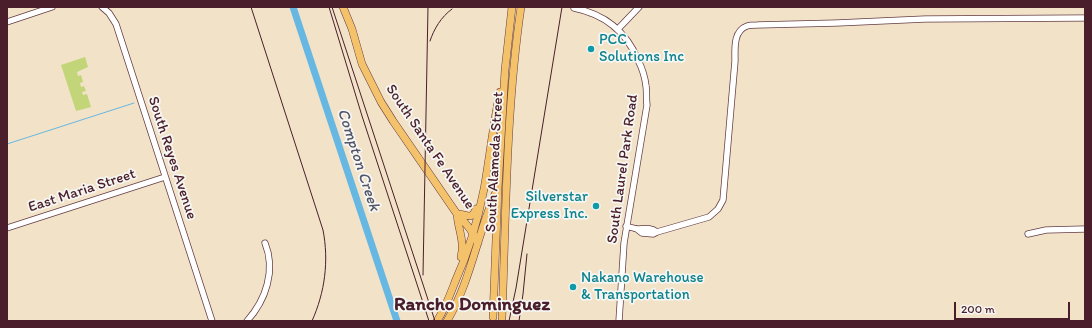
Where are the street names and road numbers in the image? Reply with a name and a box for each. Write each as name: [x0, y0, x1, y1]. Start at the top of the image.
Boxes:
street label: South Santa Fe Avenue: [382, 81, 478, 213]
street label: South Alameda Street: [482, 91, 508, 233]
street label: South Laurel Park Road: [604, 93, 642, 245]
street label: South Reyes Avenue: [144, 94, 200, 222]
street label: East Maria Street: [26, 165, 138, 217]

